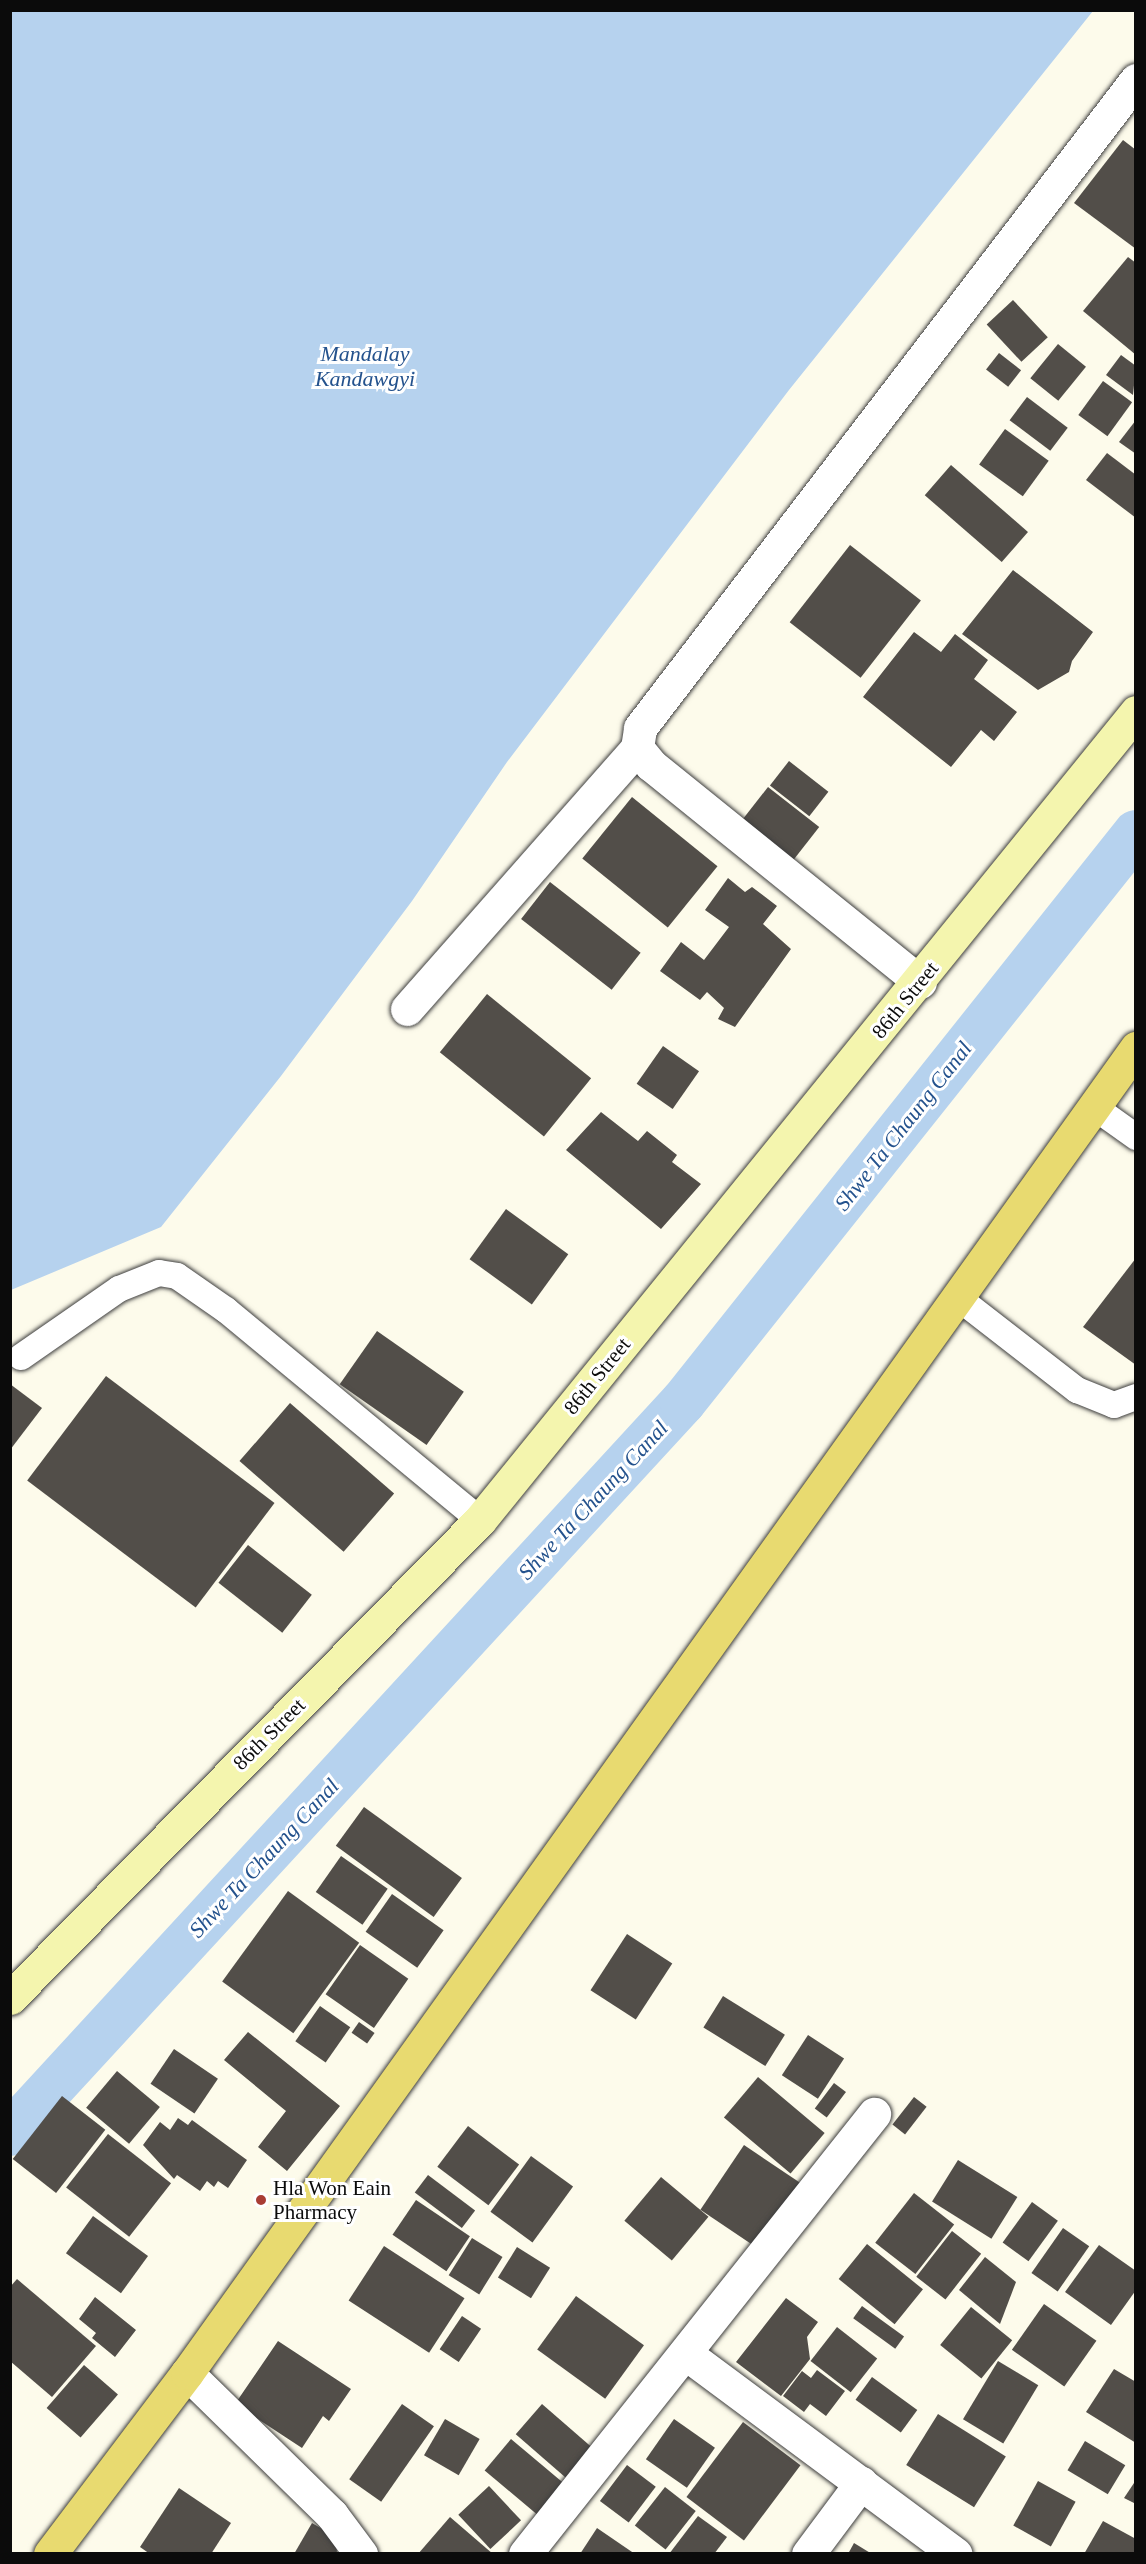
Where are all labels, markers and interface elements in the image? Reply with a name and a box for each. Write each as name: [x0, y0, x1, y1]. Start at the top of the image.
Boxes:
water label: Mandalay Kandawgyi: [315, 340, 415, 392]
street label: 86th Street: [866, 956, 944, 1044]
water label: Shwe Ta Chaung Canal: [829, 1036, 977, 1216]
street label: 86th Street: [558, 1332, 636, 1420]
water label: Shwe Ta Chaung Canal: [513, 1415, 673, 1585]
street label: 86th Street: [228, 1693, 310, 1775]
water label: Shwe Ta Chaung Canal: [184, 1773, 344, 1943]
place label: Hla Won Eain Pharmacy: [273, 2175, 391, 2225]
marker: Hla Won Eain Pharmacy: [254, 2193, 268, 2207]

